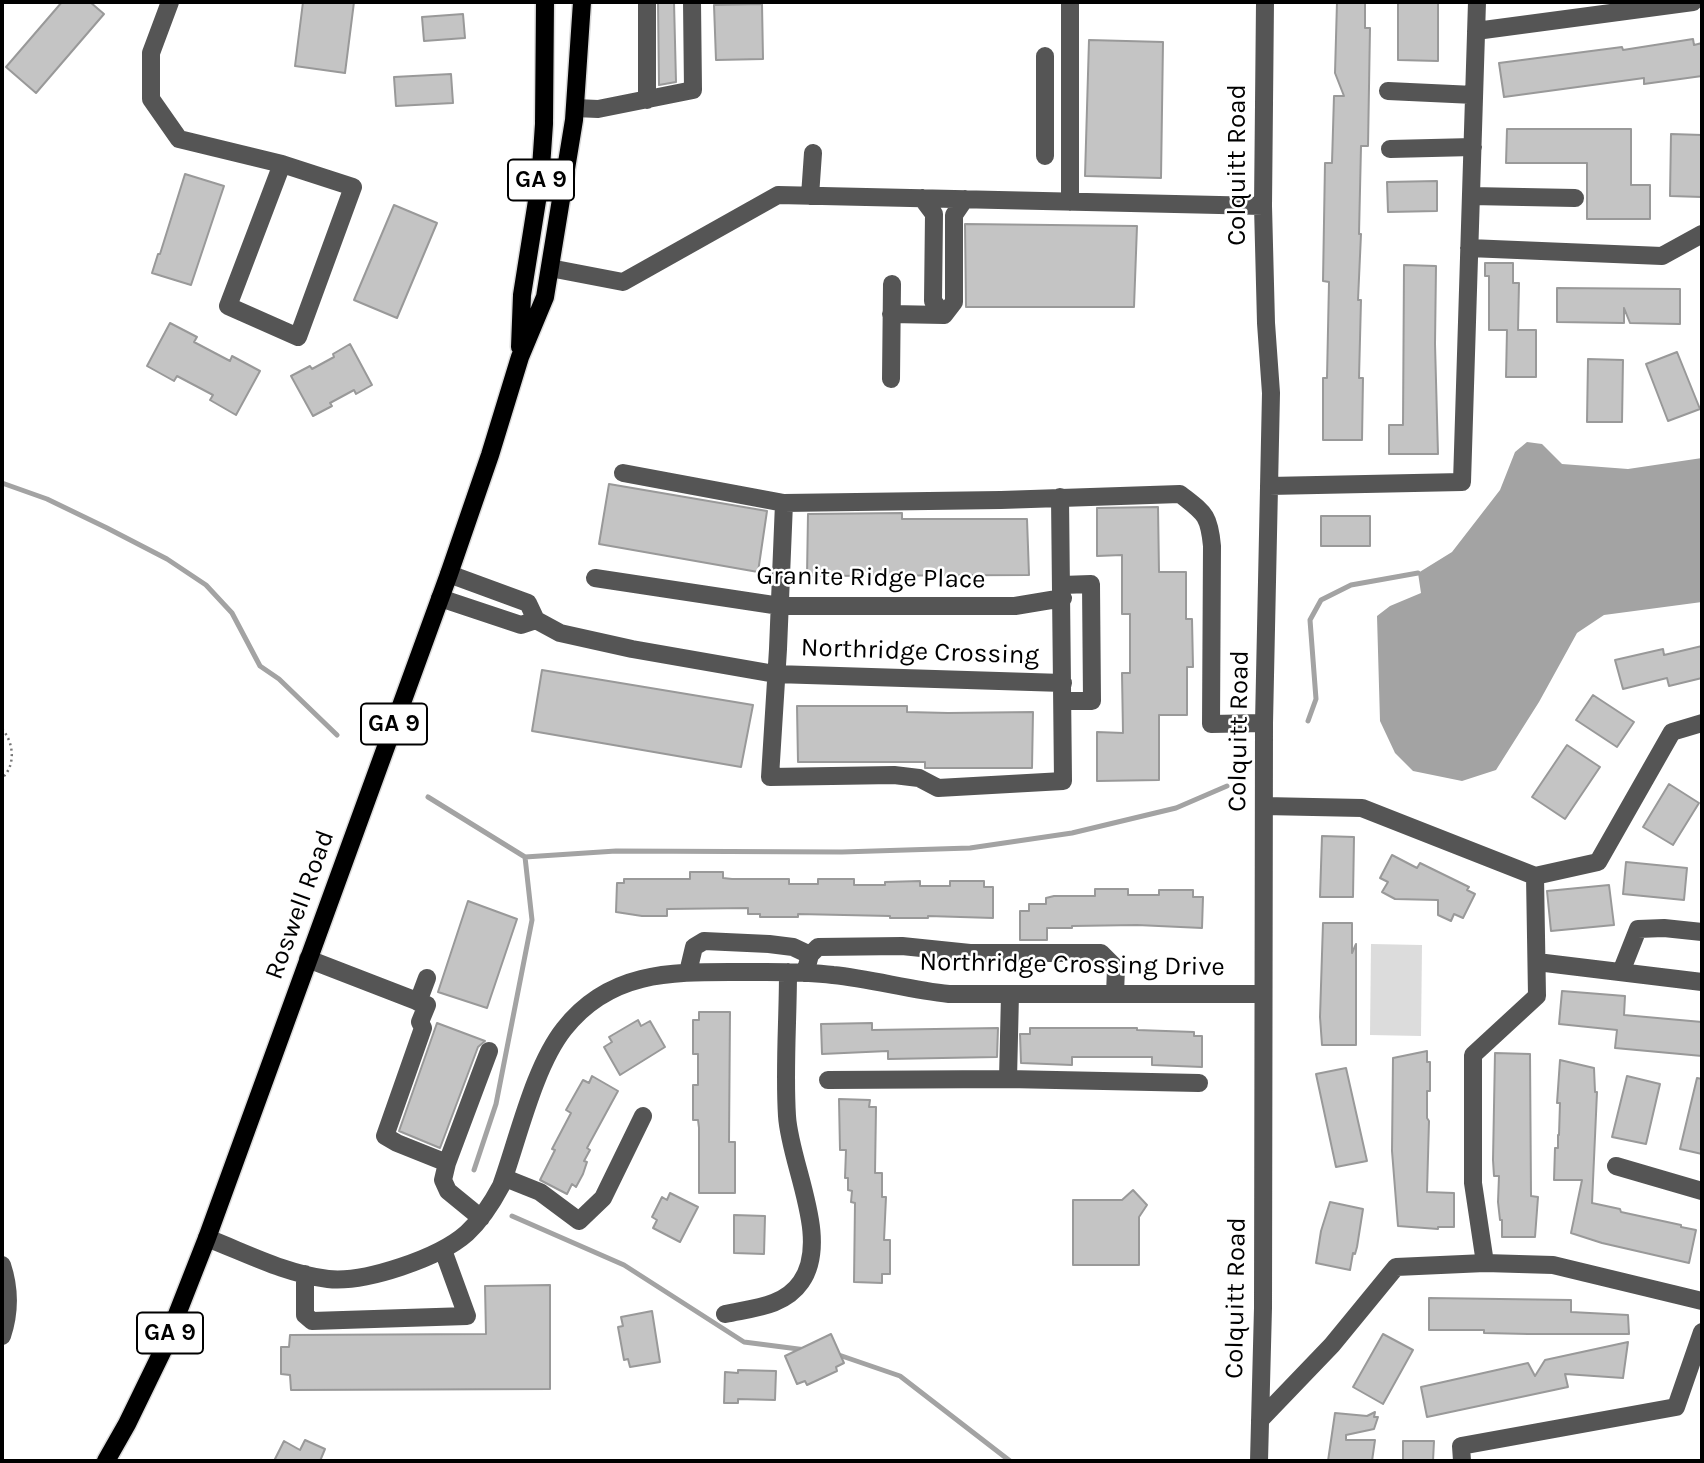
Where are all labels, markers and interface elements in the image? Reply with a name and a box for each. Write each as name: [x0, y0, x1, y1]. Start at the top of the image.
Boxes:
street label: Colquitt Road: [1222, 84, 1254, 246]
road number: GA 9: [508, 160, 574, 200]
street label: Granite Ridge Place: [756, 560, 986, 596]
street label: Northridge Crossing: [800, 632, 1040, 672]
street label: Colquitt Road: [1222, 650, 1256, 812]
road number: GA 9: [361, 704, 427, 744]
street label: Roswell Road: [259, 826, 341, 984]
street label: Northridge Crossing Drive: [919, 947, 1225, 983]
street label: Colquitt Road: [1219, 1217, 1253, 1379]
road number: GA 9: [137, 1312, 203, 1353]

